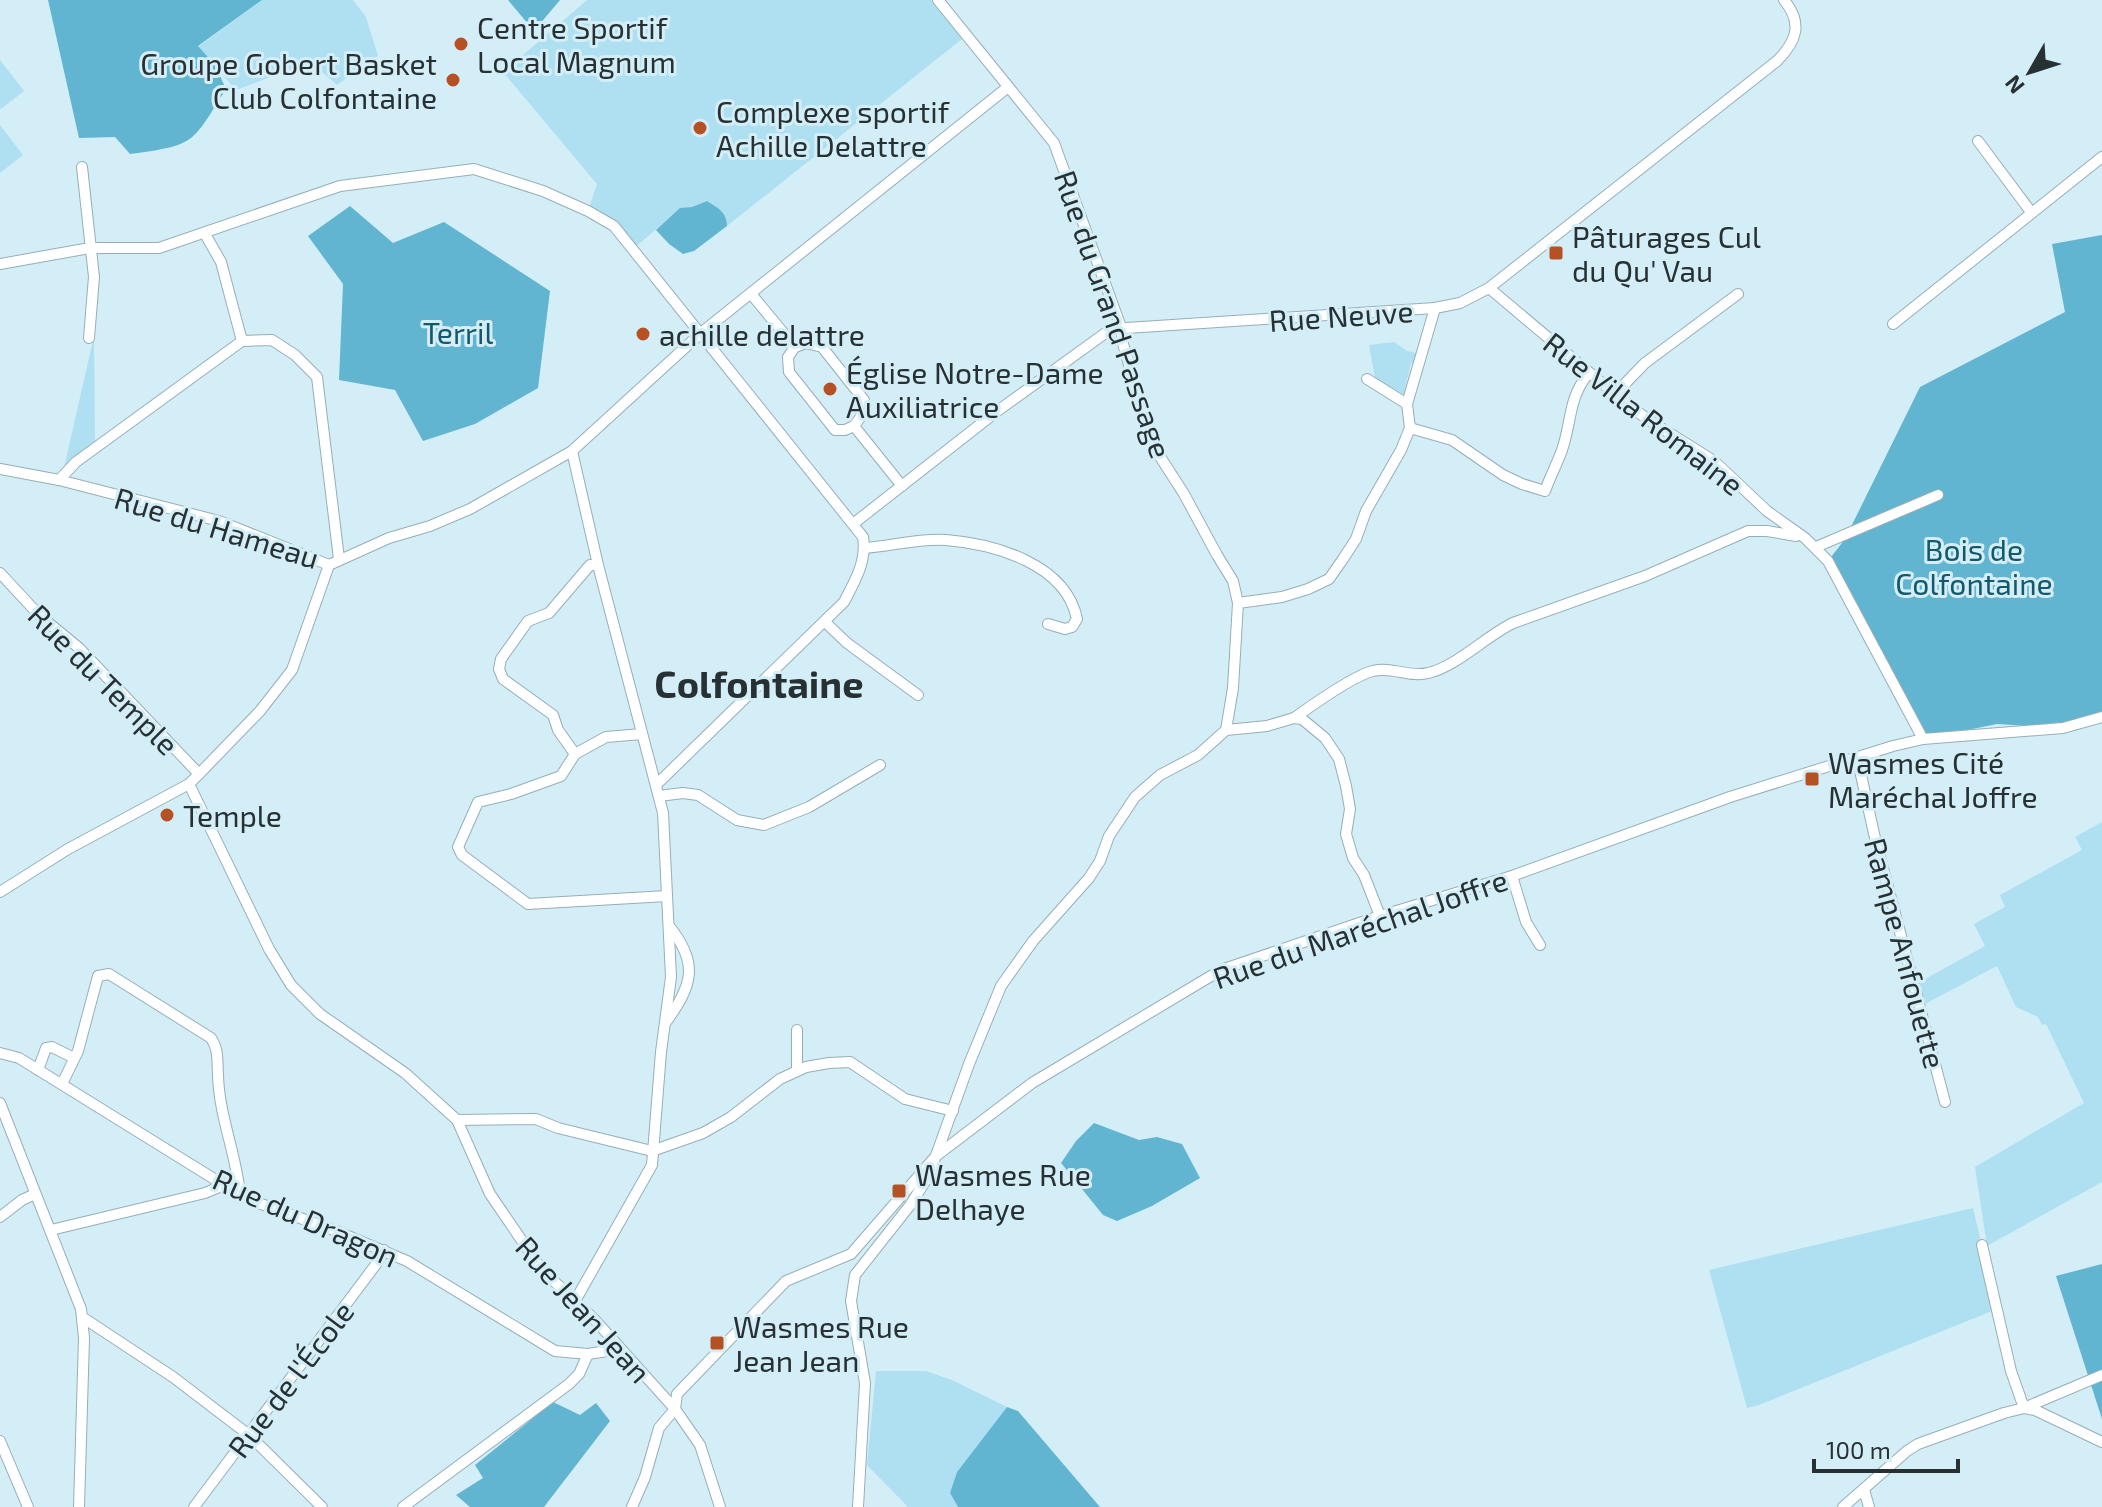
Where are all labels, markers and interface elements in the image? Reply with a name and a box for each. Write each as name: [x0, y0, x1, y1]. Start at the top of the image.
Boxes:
place label: Centre Sportif Local Magnum: [477, 9, 676, 79]
north arrow: [1990, 32, 2070, 112]
marker: Centre Sportif Local Magnum: [452, 35, 470, 53]
place label: Groupe Gobert Basket Club Colfontaine: [140, 45, 437, 115]
marker: Groupe Gobert Basket Club Colfontaine: [444, 71, 462, 89]
text: N: [1999, 71, 2029, 100]
place label: Complexe sportif Achille Delattre: [716, 93, 950, 163]
marker: Complexe sportif Achille Delattre: [691, 119, 709, 137]
street label: Rue du Grand Passage: [1048, 165, 1180, 463]
place label: Pâturages Cul du Qu' Vau: [1572, 218, 1761, 288]
marker: Pâturages Cul du Qu' Vau: [1547, 244, 1565, 262]
street label: Rue Neuve: [1268, 292, 1414, 338]
park label: Terril: [423, 314, 493, 350]
place label: achille delattre: [659, 316, 865, 352]
street label: Rue Villa Romaine: [1537, 324, 1751, 502]
marker: achille delattre: [634, 325, 652, 343]
place label: Église Notre-Dame Auxiliatrice: [846, 354, 1104, 424]
marker: Église Notre-Dame Auxiliatrice: [821, 380, 839, 398]
street label: Rue du Hameau: [110, 479, 324, 575]
park label: Bois de Colfontaine: [1895, 531, 2053, 601]
street label: Rue du Temple: [21, 596, 187, 762]
district label: Colfontaine: [654, 660, 864, 706]
place label: Wasmes Cité Maréchal Joffre: [1828, 744, 2038, 814]
marker: Wasmes Cité Maréchal Joffre: [1803, 770, 1821, 788]
place label: Temple: [183, 797, 282, 833]
marker: Temple: [158, 806, 176, 824]
street label: Rampe Anfouette: [1858, 834, 1954, 1072]
street label: Rue du Maréchal Joffre: [1208, 861, 1512, 995]
place label: Wasmes Rue Delhaye: [915, 1156, 1091, 1226]
street label: Rue du Dragon: [208, 1160, 404, 1274]
marker: Wasmes Rue Delhaye: [890, 1182, 908, 1200]
street label: Rue Jean Jean: [509, 1228, 659, 1390]
street label: Rue de l'École: [220, 1294, 360, 1464]
place label: Wasmes Rue Jean Jean: [733, 1308, 909, 1378]
marker: Wasmes Rue Jean Jean: [708, 1334, 726, 1352]
scale bar: [1814, 1423, 1958, 1473]
text: 100 m: [1826, 1435, 1891, 1464]

